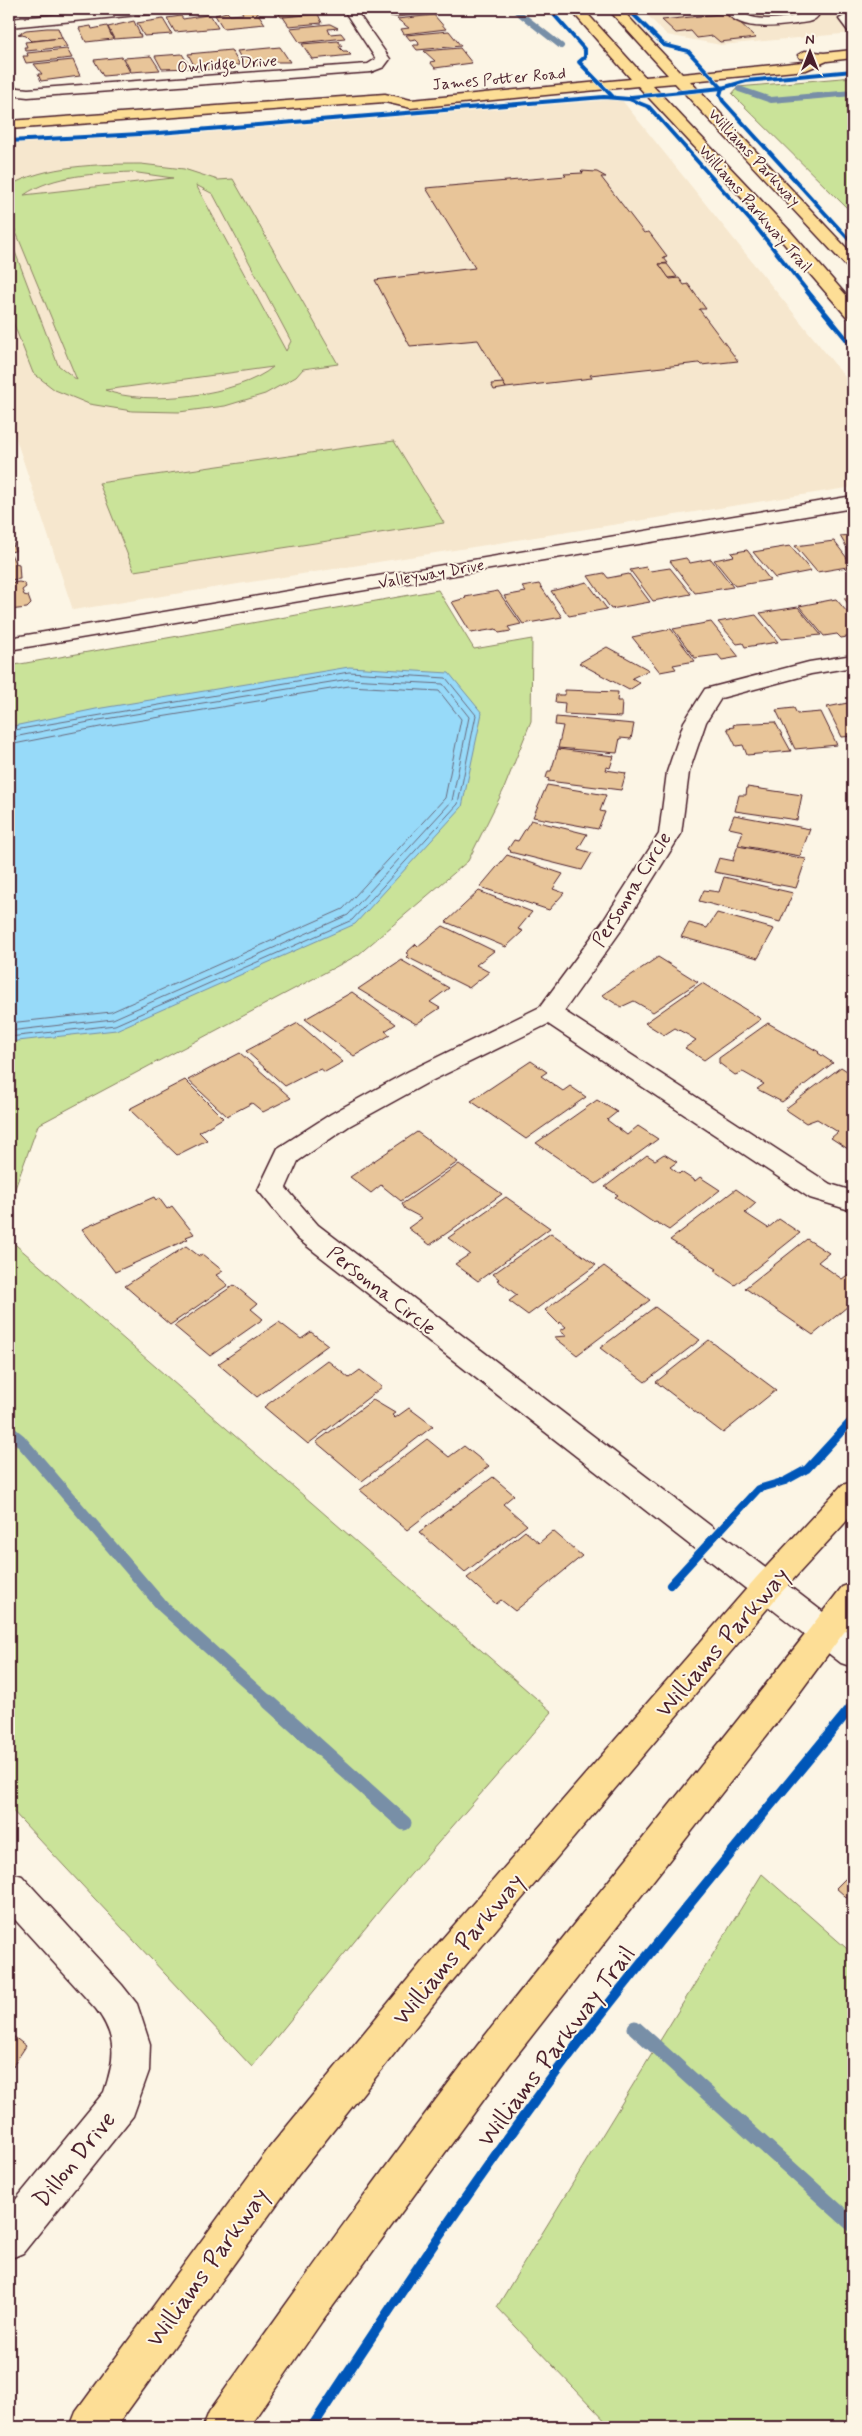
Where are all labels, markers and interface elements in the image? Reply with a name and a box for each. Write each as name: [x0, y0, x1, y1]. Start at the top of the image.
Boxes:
north arrow: [784, 28, 834, 78]
text: N: [805, 31, 815, 49]
street label: Owlridge Drive: [176, 51, 278, 79]
street label: James Potter Road: [431, 63, 567, 96]
street label: Williams Parkway: [703, 105, 805, 211]
street label: Williams Parkway Trail: [694, 141, 816, 277]
street label: Valleyway Drive: [377, 555, 486, 594]
street label: Personna Circle: [586, 827, 678, 953]
street label: Personna Circle: [321, 1240, 441, 1342]
street label: Williams Parkway: [649, 1561, 797, 1725]
street label: Williams Parkway: [386, 1867, 532, 2033]
street label: Williams Parkway Trail: [471, 1940, 643, 2154]
street label: Dillon Drive: [27, 2105, 124, 2215]
street label: Williams Parkway: [140, 2182, 276, 2354]

